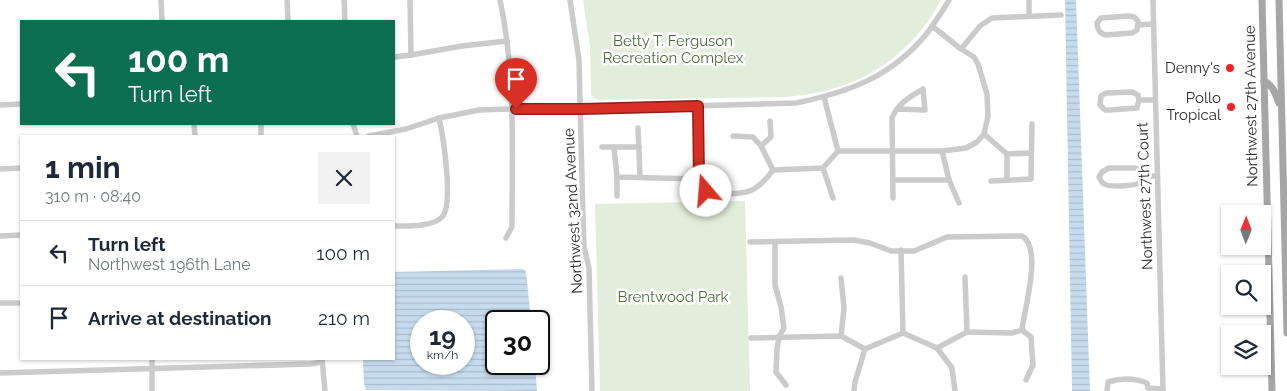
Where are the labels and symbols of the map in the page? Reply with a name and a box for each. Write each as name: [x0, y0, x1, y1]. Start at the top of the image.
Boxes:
street label: Northwest 27th Avenue: [1241, 25, 1261, 187]
park label: Betty T. Ferguson Recreation Complex: [603, 32, 744, 67]
pin: [495, 58, 537, 109]
place label: Denny's: [1165, 59, 1220, 77]
marker: Denny's: [1224, 62, 1236, 74]
place label: Pollo Tropical: [1166, 89, 1222, 124]
marker: Pollo Tropical: [1225, 101, 1237, 113]
street label: Northwest 27th Court: [1133, 122, 1157, 270]
street label: Northwest 32nd Avenue: [560, 127, 586, 294]
position arrow: [679, 164, 731, 216]
north arrow: [1221, 205, 1271, 255]
park label: Brentwood Park: [617, 288, 729, 306]
speed limit sign: 30: [485, 310, 550, 375]

